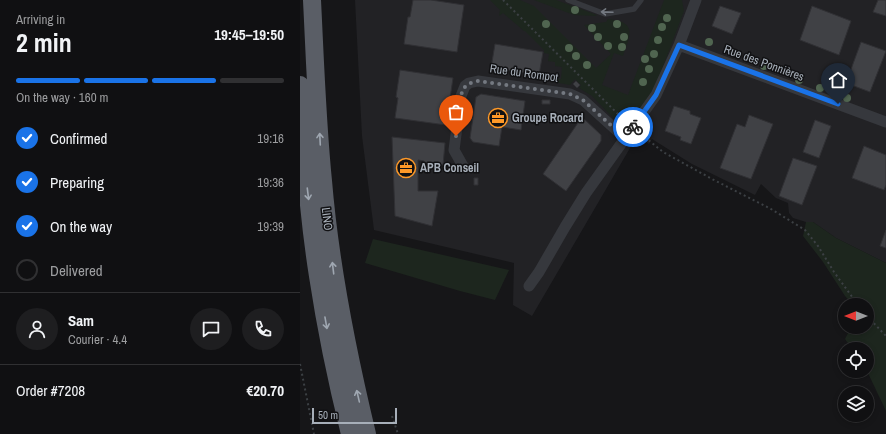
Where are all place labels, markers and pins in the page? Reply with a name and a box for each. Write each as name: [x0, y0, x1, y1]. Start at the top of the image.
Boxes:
pin: [821, 63, 855, 104]
pin: [439, 95, 473, 136]
office icon: Groupe Rocard: [487, 107, 509, 129]
place label: Groupe Rocard: [512, 110, 584, 126]
office icon: APB Conseil: [395, 157, 417, 179]
place label: APB Conseil: [420, 160, 479, 176]

